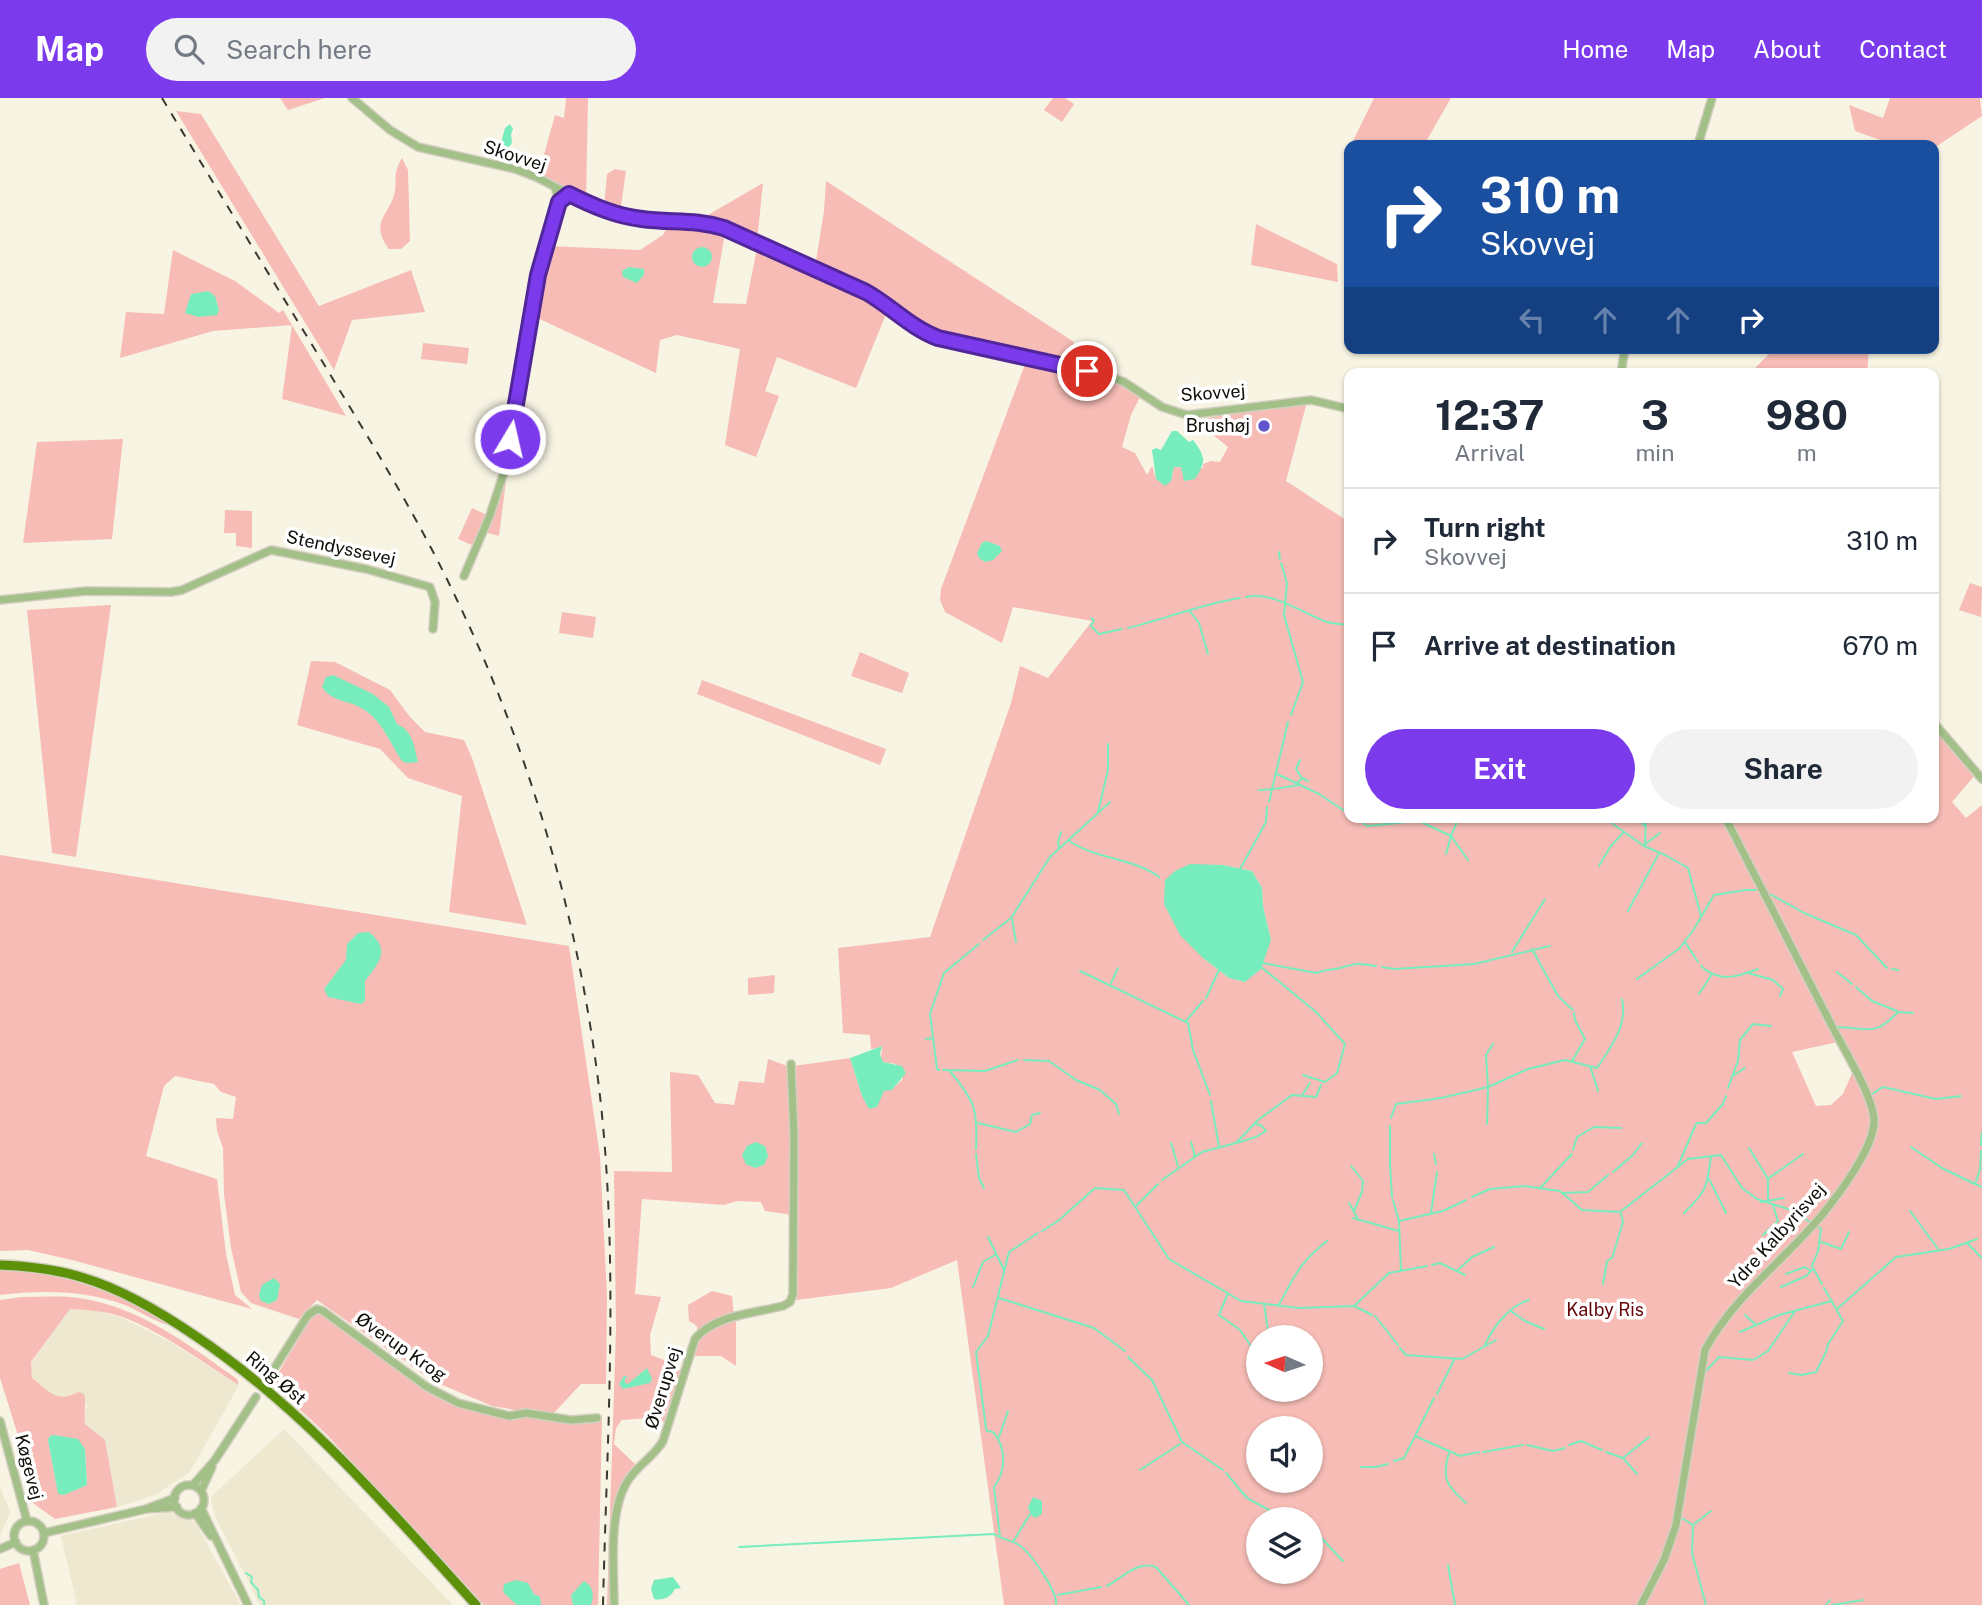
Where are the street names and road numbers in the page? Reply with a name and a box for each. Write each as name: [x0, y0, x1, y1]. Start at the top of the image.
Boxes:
street label: Skovvej: [481, 136, 549, 176]
street label: Skovvej: [1180, 380, 1246, 405]
street label: Stendyssevej: [285, 526, 398, 569]
street label: Ydre Kalbyrisvej: [1724, 1179, 1829, 1293]
street label: Øverup Krog: [352, 1308, 451, 1386]
street label: Øverupvej: [640, 1344, 685, 1431]
street label: Ring Øst: [242, 1346, 311, 1409]
street label: Køgevej: [11, 1432, 48, 1502]

